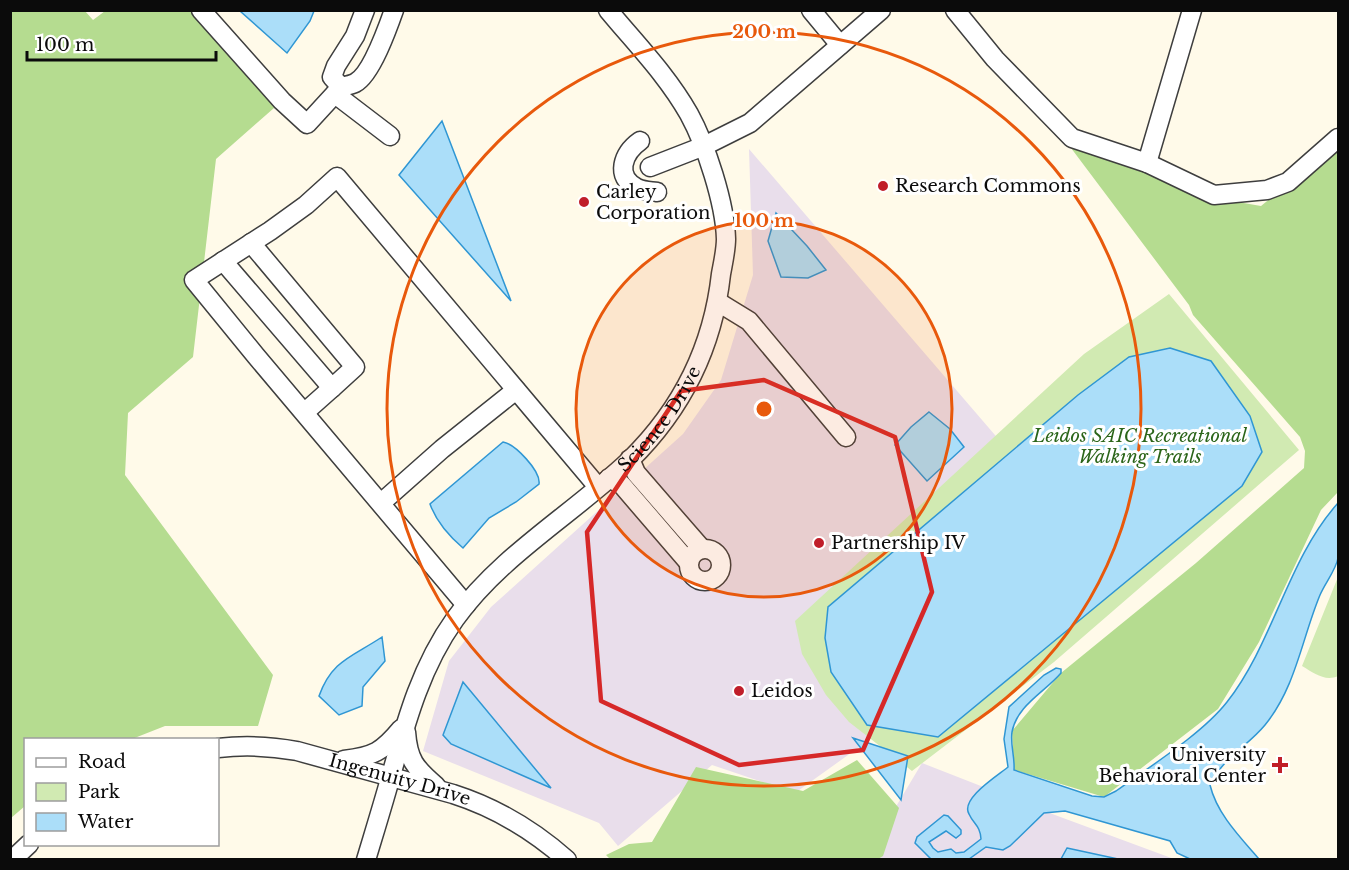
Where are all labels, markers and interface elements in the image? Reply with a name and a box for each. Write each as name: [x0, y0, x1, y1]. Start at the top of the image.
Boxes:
text: 200 m: [732, 21, 796, 43]
scale bar: [27, 24, 216, 62]
text: 100 m: [36, 34, 94, 56]
place label: Research Commons: [895, 175, 1081, 197]
marker: Research Commons: [876, 179, 890, 193]
place label: Carley Corporation: [596, 181, 710, 224]
marker: Carley Corporation: [577, 195, 591, 209]
text: 100 m: [734, 210, 794, 232]
street label: Science Drive: [613, 363, 706, 477]
centre of rings: [754, 399, 774, 419]
park label: Leidos SAIC Recreational Walking Trails: [1032, 425, 1248, 468]
place label: Partnership IV: [831, 532, 966, 554]
marker: Partnership IV: [812, 536, 826, 550]
place label: Leidos: [751, 680, 813, 702]
marker: Leidos: [732, 684, 746, 698]
legend: [24, 738, 219, 846]
place label: University Behavioral Center: [1099, 744, 1266, 787]
street label: Ingenuity Drive: [327, 749, 474, 810]
text: Road: [78, 751, 126, 773]
marker: University Behavioral Center: [1271, 756, 1289, 774]
text: Park: [78, 781, 120, 803]
text: Water: [77, 811, 134, 833]

